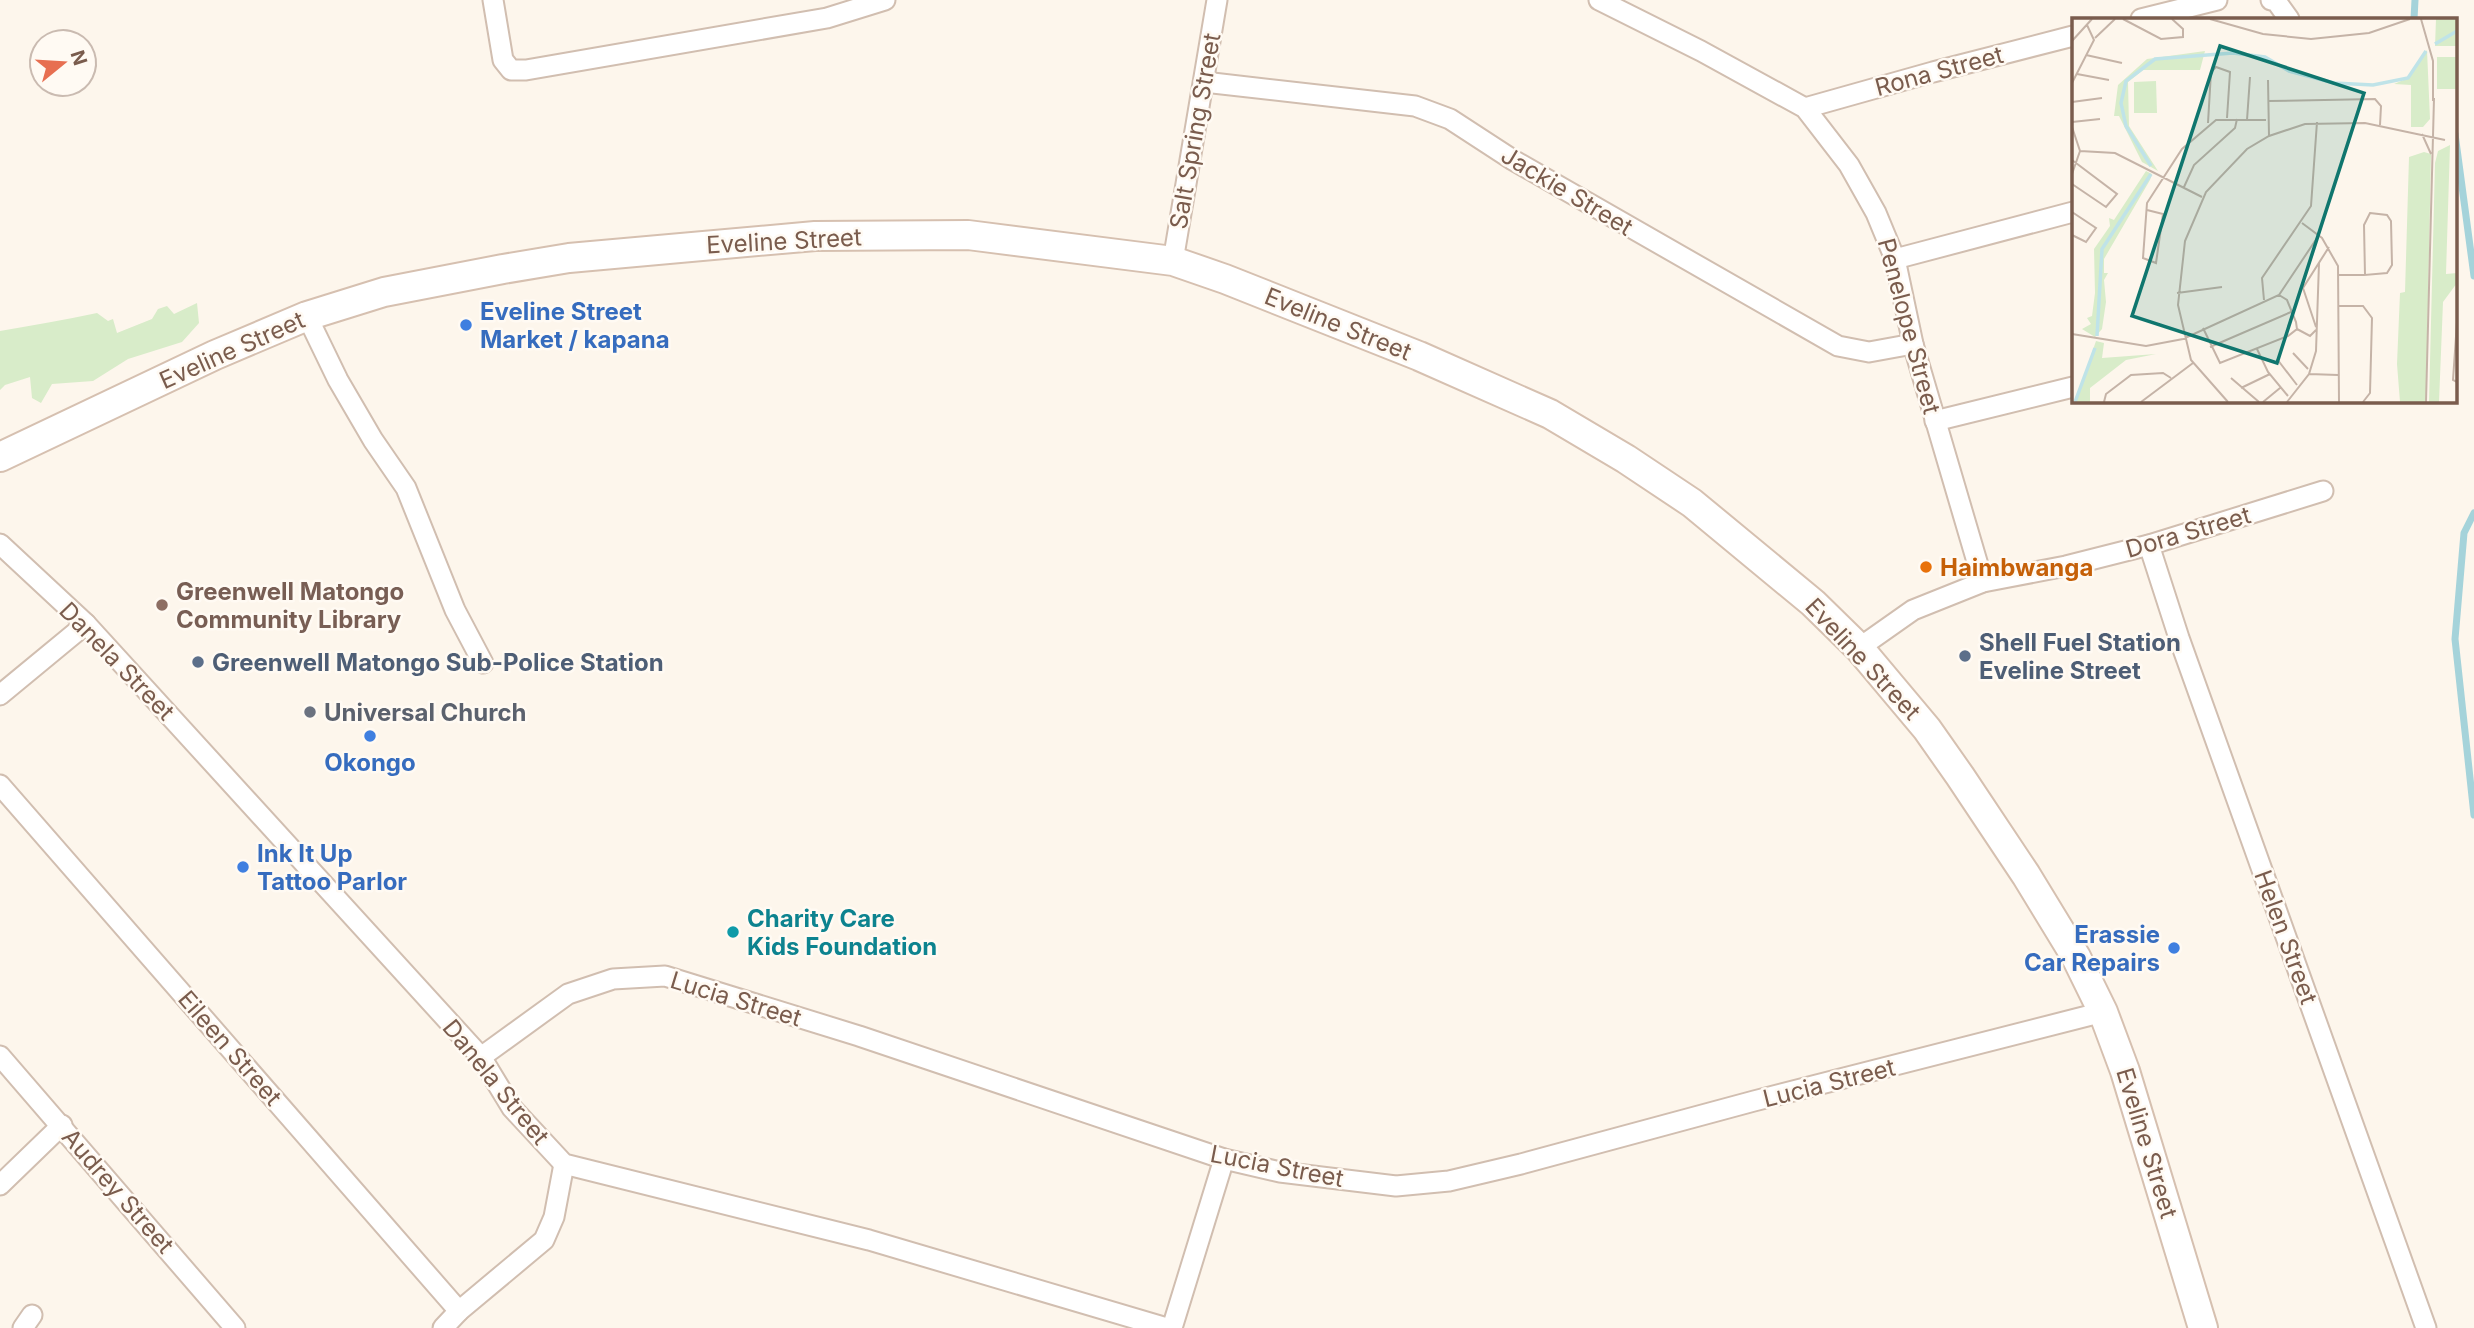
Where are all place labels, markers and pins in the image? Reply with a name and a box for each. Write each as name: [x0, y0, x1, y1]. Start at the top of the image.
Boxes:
place label: Eveline Street Market / kapana: [480, 297, 670, 354]
marker: Eveline Street Market / kapana: [458, 317, 474, 333]
place label: Haimbwanga: [1940, 553, 2093, 582]
marker: Haimbwanga: [1918, 559, 1934, 575]
place label: Greenwell Matongo Community Library: [176, 577, 404, 634]
marker: Greenwell Matongo Community Library: [154, 597, 170, 613]
place label: Shell Fuel Station Eveline Street: [1979, 628, 2181, 685]
place label: Greenwell Matongo Sub-Police Station: [212, 648, 664, 677]
marker: Shell Fuel Station Eveline Street: [1957, 648, 1973, 664]
marker: Greenwell Matongo Sub-Police Station: [190, 654, 206, 670]
place label: Universal Church: [324, 698, 527, 727]
marker: Universal Church: [302, 704, 318, 720]
marker: Okongo: [362, 728, 378, 744]
place label: Okongo: [324, 748, 416, 777]
place label: Ink It Up Tattoo Parlor: [257, 839, 407, 896]
marker: Ink It Up Tattoo Parlor: [235, 859, 251, 875]
place label: Charity Care Kids Foundation: [747, 904, 937, 961]
place label: Erassie Car Repairs: [2024, 920, 2160, 977]
marker: Charity Care Kids Foundation: [725, 924, 741, 940]
marker: Erassie Car Repairs: [2166, 940, 2182, 956]

